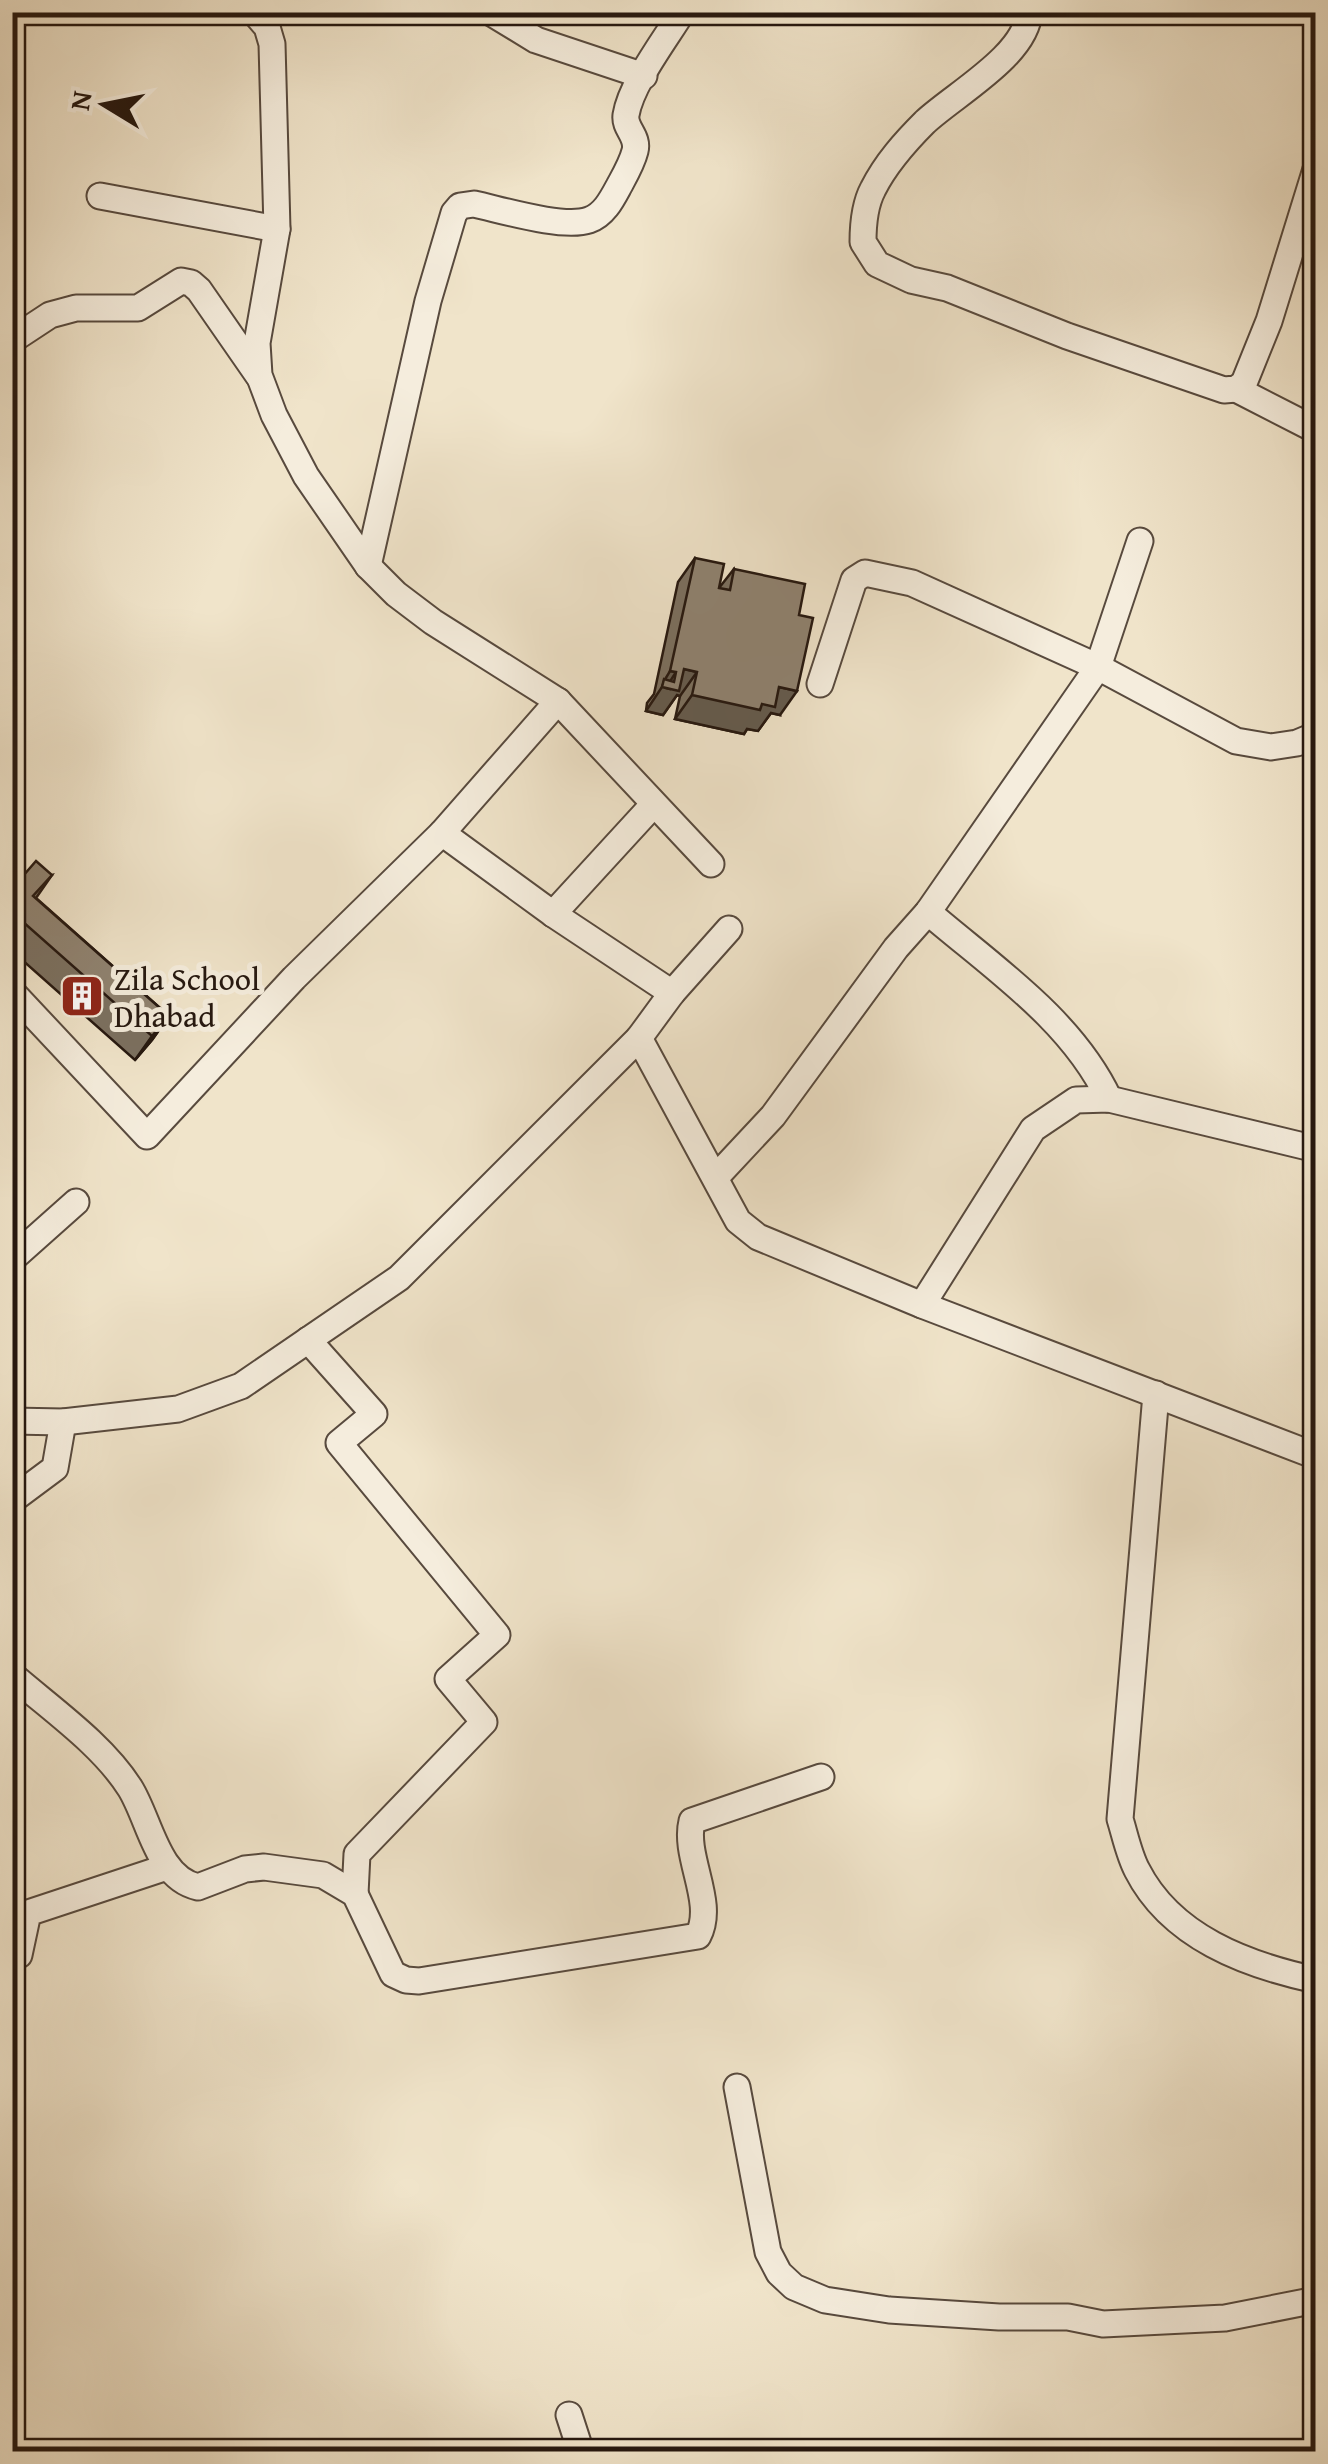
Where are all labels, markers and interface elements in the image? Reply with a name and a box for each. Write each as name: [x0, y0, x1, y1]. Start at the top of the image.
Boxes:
north arrow: [55, 55, 155, 155]
text: N: [58, 88, 102, 113]
place label: Zila School Dhabad: [114, 955, 260, 1039]
building icon: Zila School Dhabad: [59, 973, 105, 1019]

